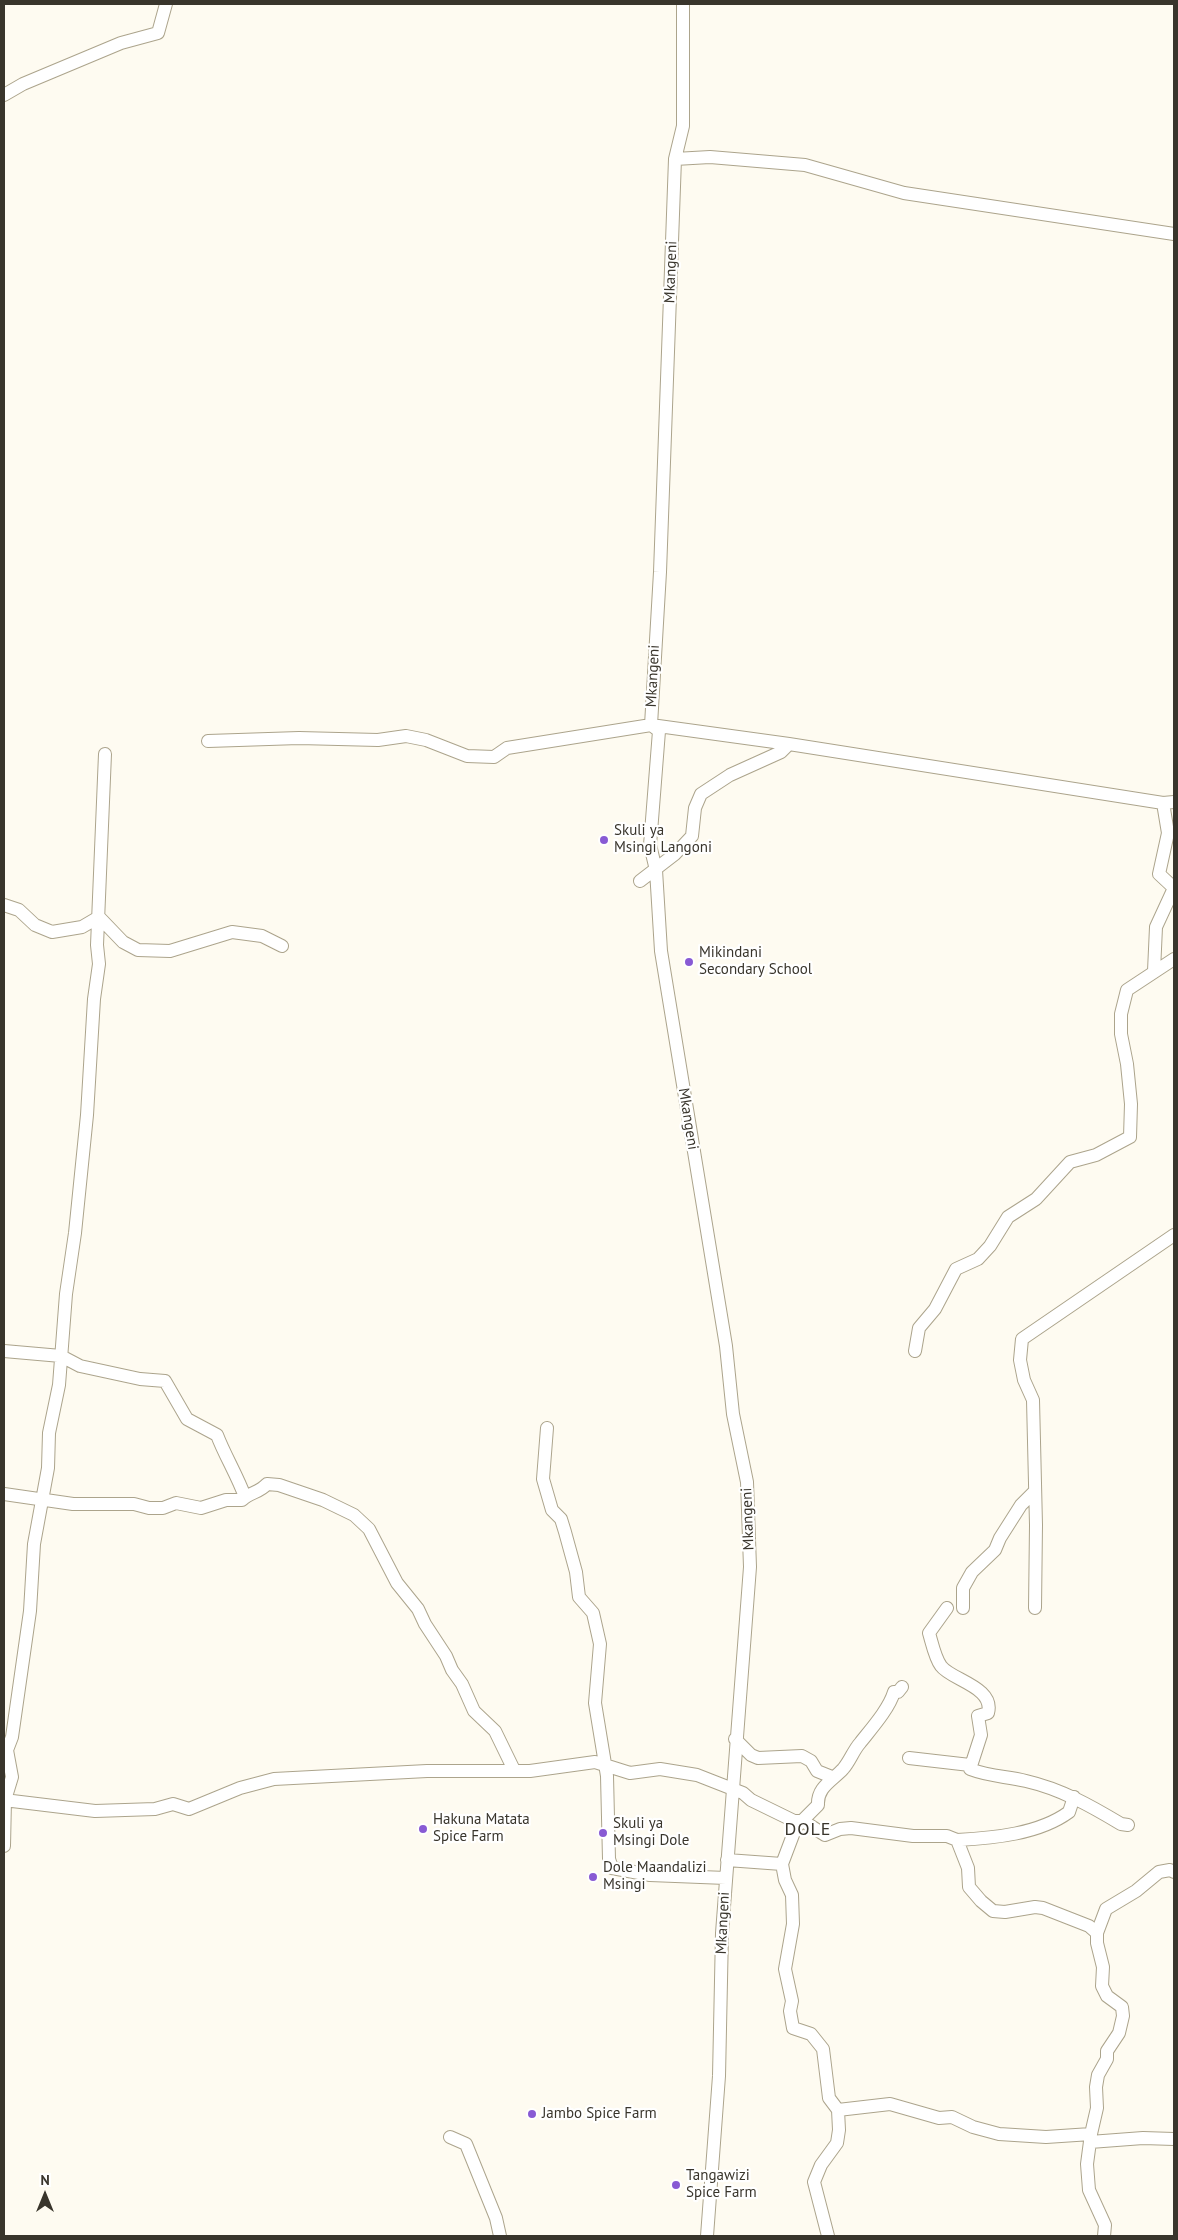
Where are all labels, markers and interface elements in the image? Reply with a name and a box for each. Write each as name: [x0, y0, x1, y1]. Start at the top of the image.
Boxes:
street label: Mkangeni: [661, 240, 681, 304]
street label: Mkangeni: [642, 644, 664, 708]
place label: Skuli ya Msingi Langoni: [614, 822, 712, 857]
marker: Skuli ya Msingi Langoni: [598, 834, 610, 846]
place label: Mikindani Secondary School: [699, 944, 812, 979]
marker: Mikindani Secondary School: [683, 956, 695, 968]
street label: Mkangeni: [674, 1087, 702, 1151]
street label: Mkangeni: [738, 1487, 758, 1551]
place label: Hakuna Matata Spice Farm: [433, 1811, 530, 1846]
place label: Skuli ya Msingi Dole: [613, 1815, 689, 1850]
district label: DOLE: [784, 1819, 832, 1841]
marker: Hakuna Matata Spice Farm: [417, 1823, 429, 1835]
marker: Skuli ya Msingi Dole: [597, 1827, 609, 1839]
place label: Dole Maandalizi Msingi: [603, 1859, 706, 1894]
marker: Dole Maandalizi Msingi: [587, 1871, 599, 1883]
street label: Mkangeni: [712, 1891, 734, 1955]
place label: Jambo Spice Farm: [542, 2105, 657, 2123]
marker: Jambo Spice Farm: [526, 2108, 538, 2120]
place label: Tangawizi Spice Farm: [686, 2167, 757, 2202]
north arrow: [20, 2170, 70, 2220]
text: N: [40, 2171, 50, 2189]
marker: Tangawizi Spice Farm: [670, 2179, 682, 2191]

